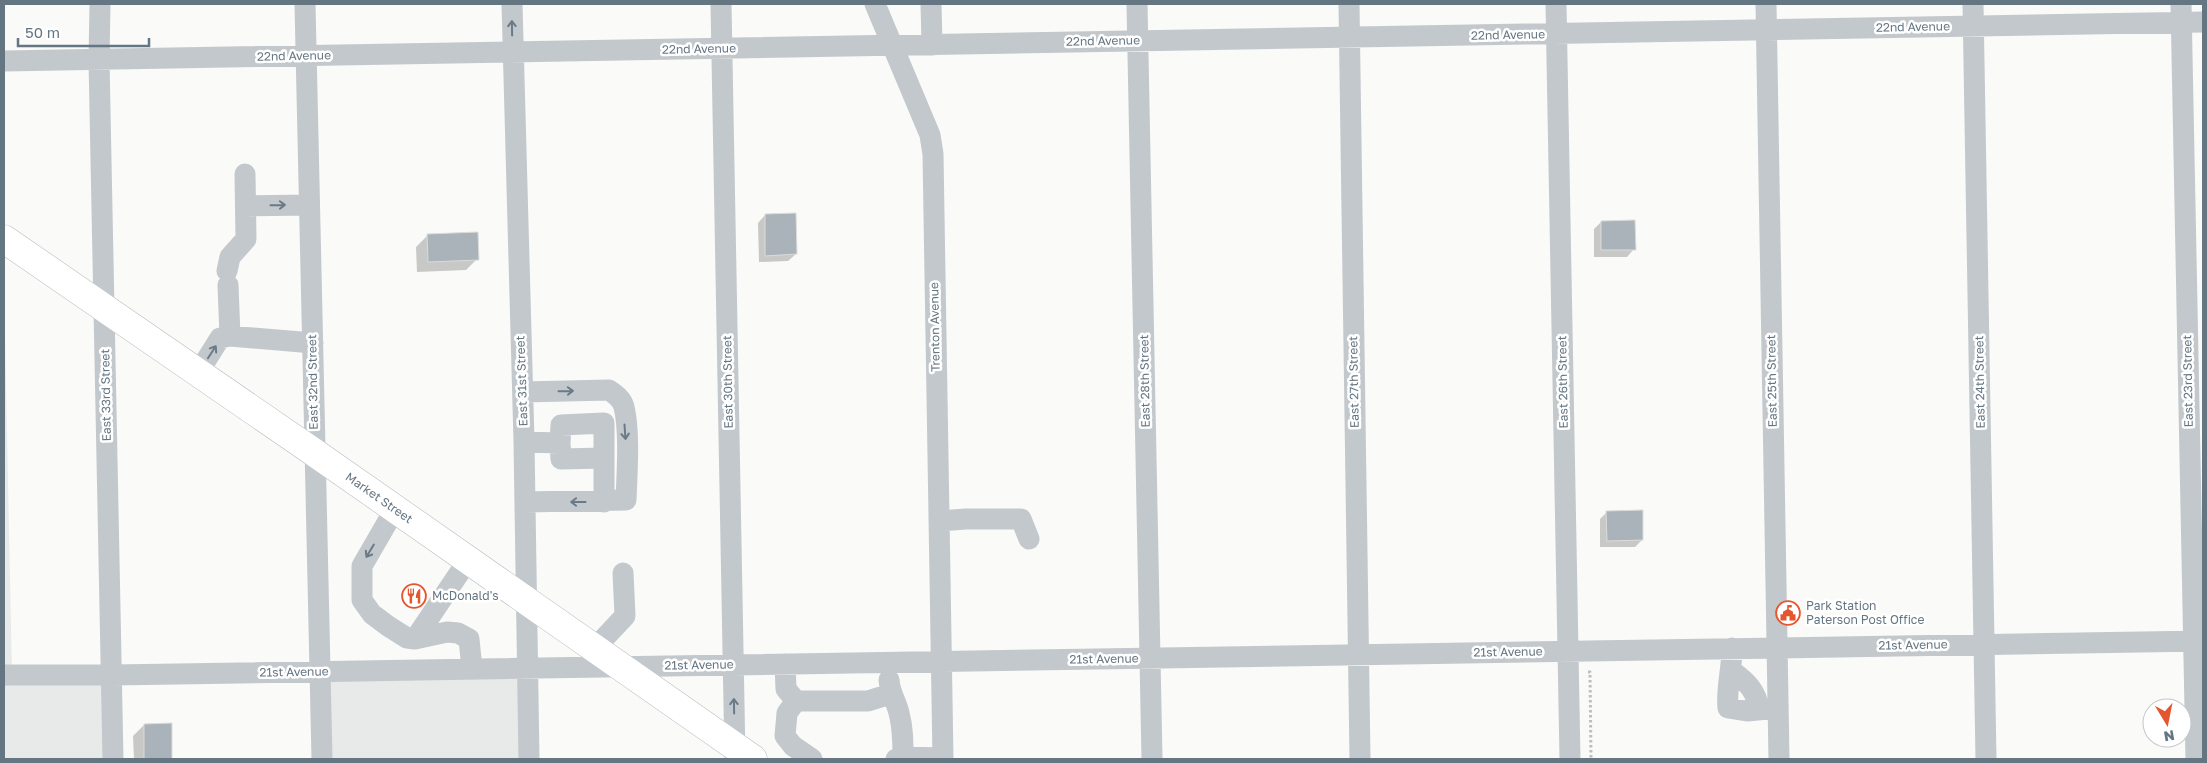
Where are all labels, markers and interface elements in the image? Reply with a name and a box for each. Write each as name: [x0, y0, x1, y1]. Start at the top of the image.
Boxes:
scale bar: [18, 15, 149, 47]
street label: 22nd Avenue: [1876, 18, 1950, 35]
one-way arrow: [507, 20, 517, 36]
text: 50 m: [25, 23, 60, 41]
street label: 22nd Avenue: [1471, 26, 1545, 43]
street label: 22nd Avenue: [1066, 32, 1140, 49]
street label: 22nd Avenue: [662, 40, 736, 57]
street label: 22nd Avenue: [257, 47, 331, 64]
one-way arrow: [270, 201, 286, 210]
street label: Trenton Avenue: [926, 282, 943, 372]
street label: East 32nd Street: [304, 334, 321, 430]
street label: East 28th Street: [1136, 334, 1153, 428]
street label: East 25th Street: [1763, 334, 1780, 428]
street label: East 23rd Street: [2179, 334, 2196, 427]
street label: East 31st Street: [512, 335, 531, 427]
street label: East 30th Street: [719, 335, 736, 429]
street label: East 26th Street: [1554, 335, 1571, 429]
street label: East 24th Street: [1971, 335, 1988, 429]
street label: East 27th Street: [1345, 336, 1362, 428]
one-way arrow: [207, 345, 217, 359]
street label: East 33rd Street: [97, 348, 114, 441]
one-way arrow: [557, 386, 573, 395]
one-way arrow: [621, 424, 630, 440]
street label: Market Street: [343, 469, 416, 526]
one-way arrow: [570, 497, 586, 507]
one-way arrow: [365, 544, 375, 558]
restaurant icon: McDonald's: [401, 583, 427, 609]
place label: McDonald's: [432, 588, 499, 603]
place label: Park Station Paterson Post Office: [1806, 598, 1924, 627]
public building icon: Park Station Paterson Post Office: [1775, 600, 1801, 626]
street label: 21st Avenue: [1878, 636, 1948, 653]
street label: 21st Avenue: [1473, 643, 1543, 660]
street label: 21st Avenue: [1069, 650, 1139, 667]
street label: 21st Avenue: [664, 656, 734, 673]
street label: 21st Avenue: [259, 663, 329, 680]
one-way arrow: [729, 698, 739, 714]
north arrow: [2142, 698, 2192, 748]
text: N: [2163, 727, 2176, 746]

